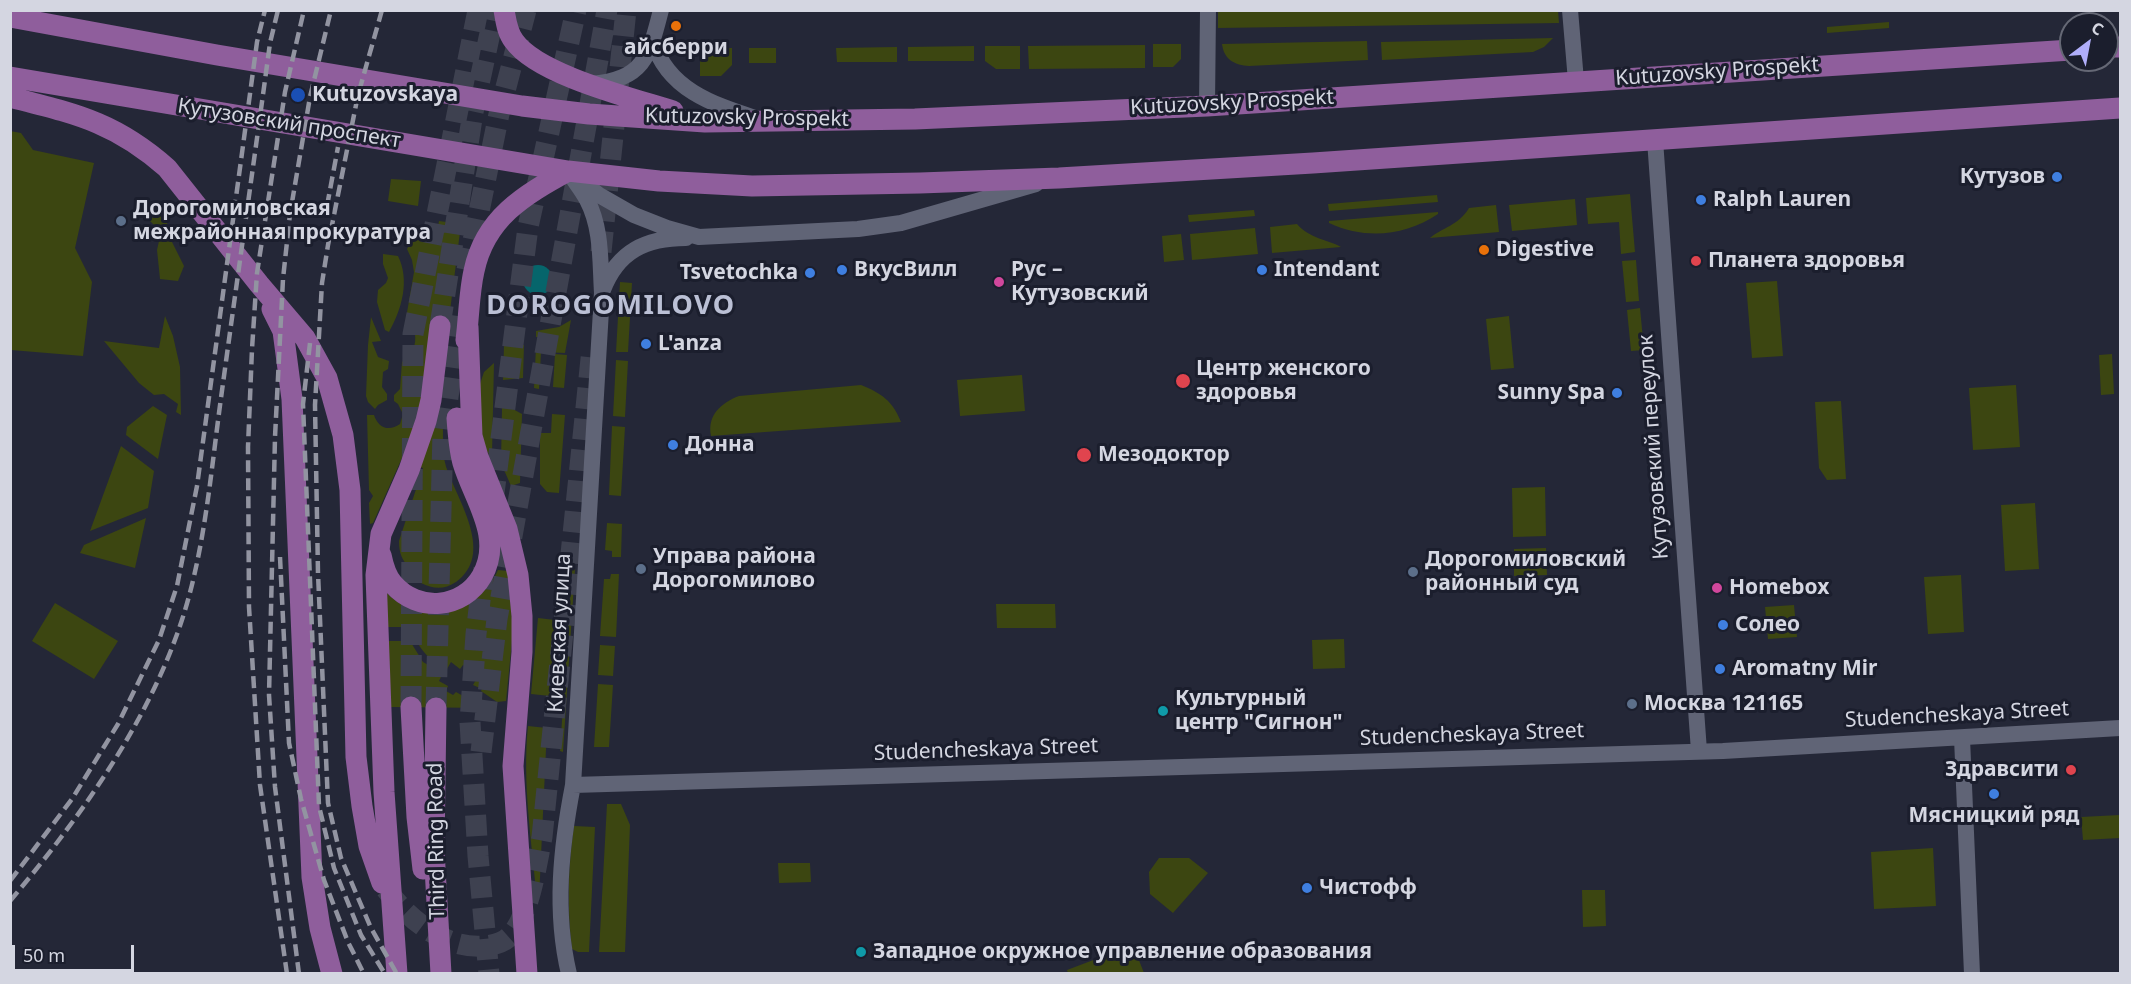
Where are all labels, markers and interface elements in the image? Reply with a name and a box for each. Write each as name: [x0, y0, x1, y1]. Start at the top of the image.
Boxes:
north arrow: [2059, 12, 2119, 72]
text: С: [2087, 16, 2108, 40]
marker: айсберри: [669, 19, 683, 33]
place label: айсберри: [624, 35, 728, 61]
street label: Kutuzovsky Prospekt: [1614, 52, 1820, 92]
place label: Kutuzovskaya: [312, 82, 458, 108]
street label: Kutuzovsky Prospekt: [1129, 85, 1335, 121]
marker: Kutuzovskaya: [289, 86, 307, 104]
street label: Кутузовский проспект: [176, 94, 402, 154]
street label: Kutuzovsky Prospekt: [645, 104, 849, 132]
place label: Кутузов: [1960, 164, 2045, 190]
marker: Кутузов: [2050, 170, 2064, 184]
place label: Ralph Lauren: [1713, 187, 1851, 213]
marker: Ralph Lauren: [1694, 193, 1708, 207]
place label: Дорогомиловская межрайонная прокуратура: [133, 196, 431, 246]
marker: Дорогомиловская межрайонная прокуратура: [114, 214, 128, 228]
place label: Digestive: [1496, 237, 1594, 263]
marker: Digestive: [1477, 243, 1491, 257]
place label: Планета здоровья: [1708, 248, 1905, 274]
marker: Планета здоровья: [1689, 254, 1703, 268]
place label: ВкусВилл: [854, 257, 957, 283]
place label: Рус – Кутузовский: [1011, 257, 1149, 307]
place label: Intendant: [1274, 257, 1380, 283]
place label: Tsvetochka: [680, 260, 798, 286]
marker: ВкусВилл: [835, 263, 849, 277]
marker: Intendant: [1255, 263, 1269, 277]
marker: Tsvetochka: [803, 266, 817, 280]
marker: Рус – Кутузовский: [992, 275, 1006, 289]
district label: DOROGOMILOVO: [486, 290, 736, 322]
place label: L'anza: [658, 331, 722, 357]
street label: Кутузовский переулок: [1634, 334, 1674, 560]
marker: L'anza: [639, 337, 653, 351]
place label: Центр женского здоровья: [1196, 356, 1371, 406]
marker: Центр женского здоровья: [1174, 372, 1192, 390]
place label: Sunny Spa: [1498, 380, 1605, 406]
marker: Sunny Spa: [1610, 386, 1624, 400]
place label: Донна: [685, 432, 754, 458]
marker: Донна: [666, 438, 680, 452]
place label: Мезодоктор: [1098, 442, 1230, 468]
marker: Мезодоктор: [1075, 446, 1093, 464]
place label: Управа района Дорогомилово: [653, 544, 816, 594]
place label: Дорогомиловский районный суд: [1425, 547, 1626, 597]
street label: Киевская улица: [543, 553, 577, 713]
marker: Управа района Дорогомилово: [634, 562, 648, 576]
marker: Дорогомиловский районный суд: [1406, 565, 1420, 579]
place label: Homebox: [1729, 575, 1829, 601]
marker: Homebox: [1710, 581, 1724, 595]
place label: Солео: [1735, 612, 1800, 638]
marker: Солео: [1716, 618, 1730, 632]
place label: Aromatny Mir: [1732, 656, 1877, 682]
marker: Aromatny Mir: [1713, 662, 1727, 676]
place label: Культурный центр "Сигнон": [1175, 686, 1342, 736]
place label: Москва 121165: [1644, 691, 1803, 717]
marker: Москва 121165: [1625, 697, 1639, 711]
street label: Studencheskaya Street: [1844, 697, 2070, 733]
marker: Культурный центр "Сигнон": [1156, 704, 1170, 718]
street label: Studencheskaya Street: [1359, 718, 1585, 752]
street label: Studencheskaya Street: [873, 733, 1099, 767]
place label: Здравсити: [1945, 757, 2059, 783]
street label: Third Ring Road: [423, 762, 451, 920]
marker: Здравсити: [2064, 763, 2078, 777]
marker: Мясницкий ряд: [1987, 787, 2001, 801]
place label: Мясницкий ряд: [1908, 803, 2080, 829]
place label: Чистофф: [1319, 875, 1417, 901]
marker: Чистофф: [1300, 881, 1314, 895]
scale bar: [15, 933, 136, 971]
place label: Западное окружное управление образования: [873, 939, 1372, 965]
text: 50 m: [23, 943, 65, 967]
marker: Западное окружное управление образования: [854, 945, 868, 959]

